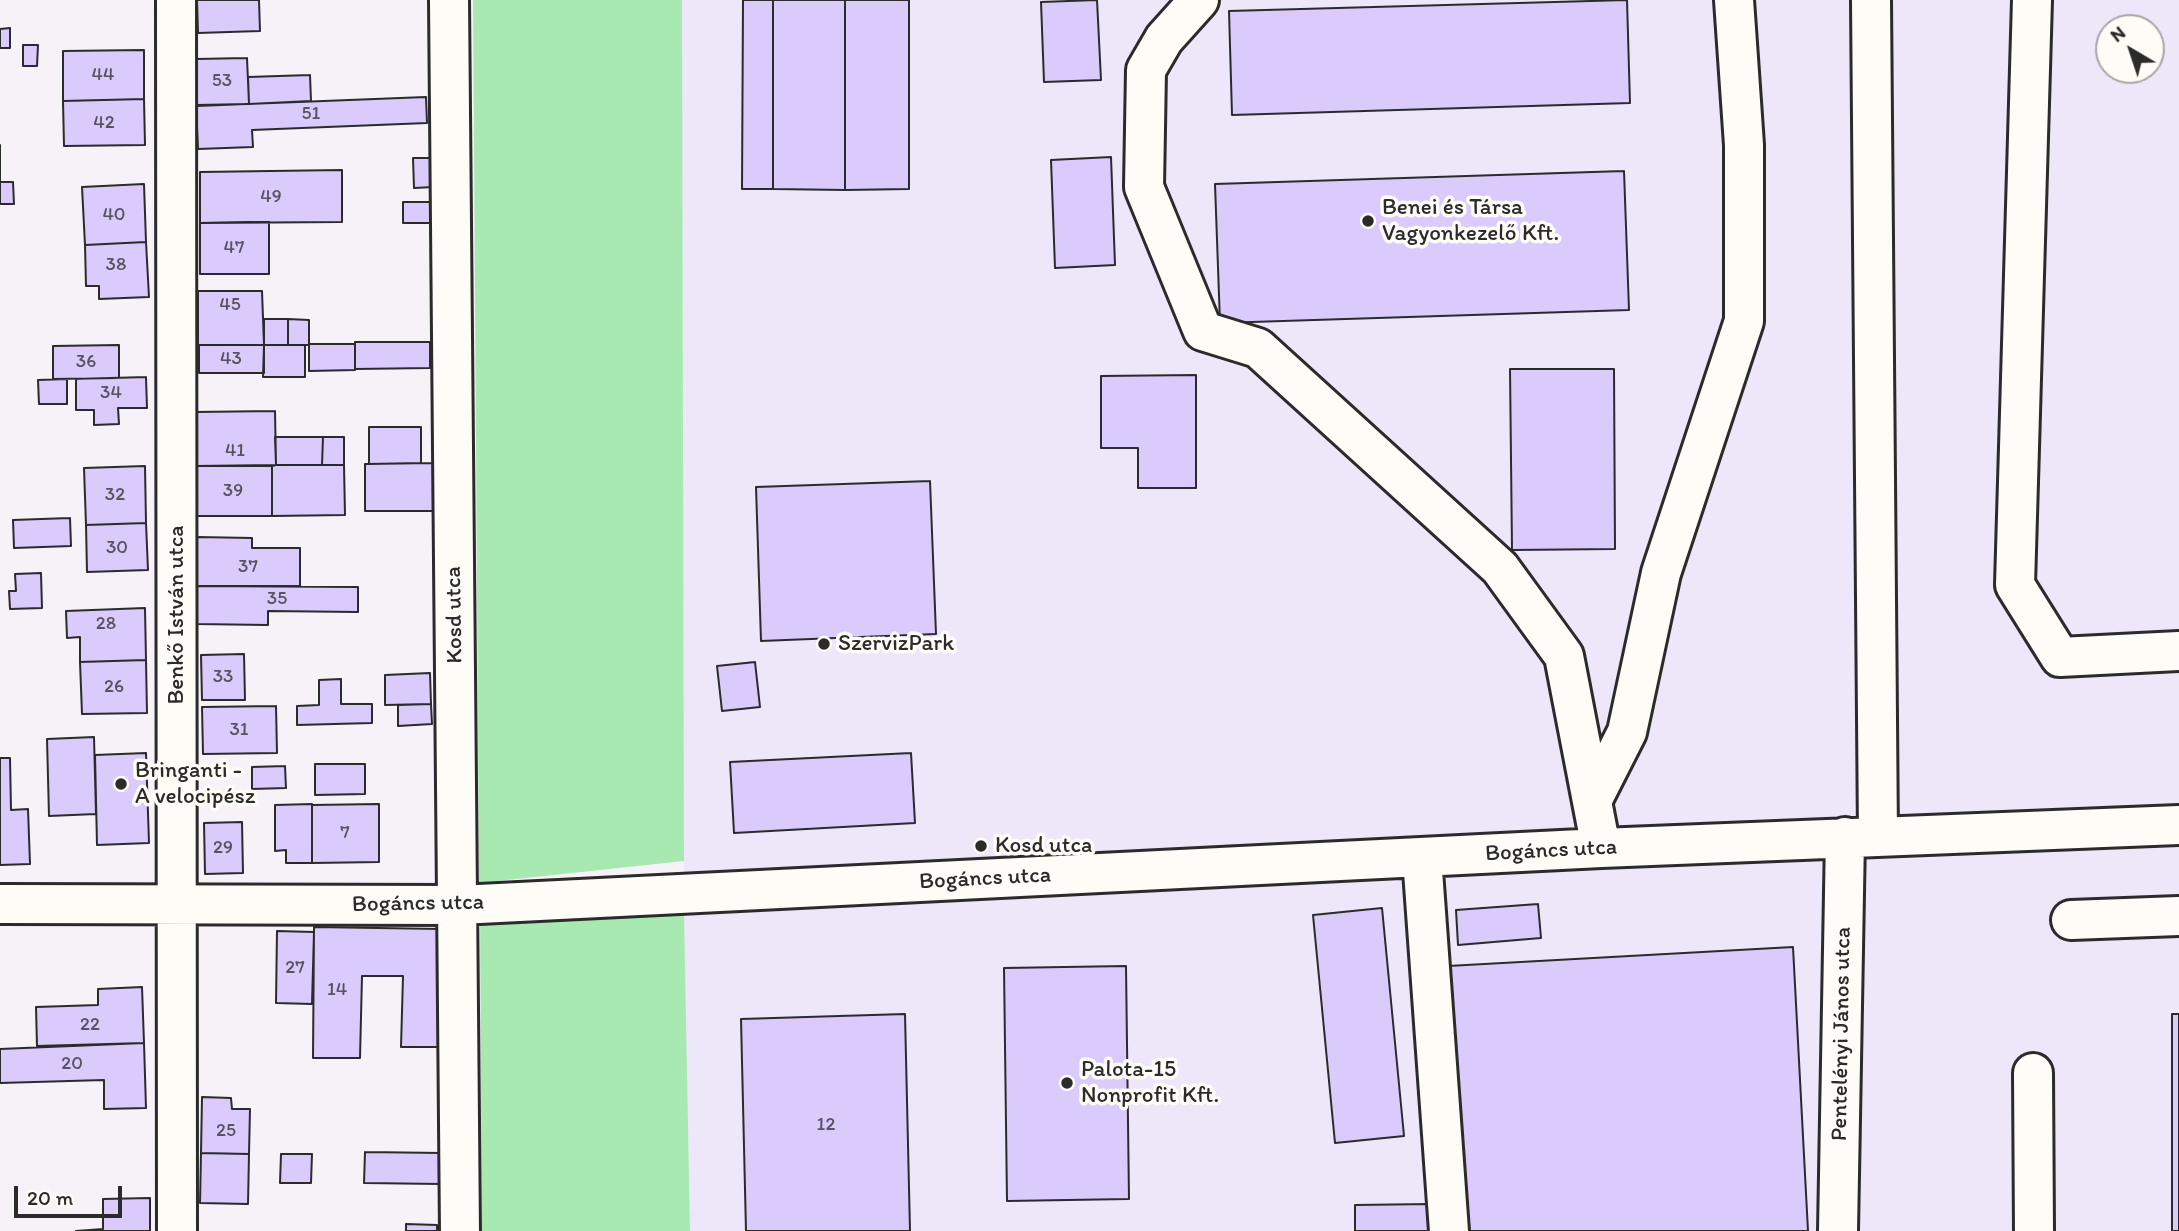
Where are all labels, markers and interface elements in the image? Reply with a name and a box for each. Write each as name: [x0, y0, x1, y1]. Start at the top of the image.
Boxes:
north arrow: [2095, 14, 2165, 84]
text: N: [2106, 21, 2130, 47]
house number: 44: [92, 64, 114, 86]
house number: 53: [212, 70, 232, 92]
house number: 51: [302, 103, 320, 125]
house number: 42: [93, 112, 115, 134]
house number: 49: [260, 186, 282, 208]
place label: Benei és Társa Vagyonkezelő Kft.: [1382, 194, 1559, 248]
house number: 40: [102, 204, 126, 226]
marker: Benei és Társa Vagyonkezelő Kft.: [1360, 213, 1376, 229]
house number: 47: [224, 237, 244, 259]
house number: 38: [106, 254, 126, 276]
house number: 45: [219, 294, 241, 316]
house number: 43: [220, 348, 242, 370]
house number: 36: [76, 351, 96, 373]
house number: 34: [100, 382, 122, 404]
house number: 41: [225, 440, 245, 462]
house number: 39: [223, 480, 243, 502]
house number: 32: [105, 484, 125, 506]
street label: Benkő István utca: [163, 525, 191, 705]
house number: 30: [106, 537, 128, 559]
house number: 37: [238, 556, 258, 578]
street label: Kosd utca: [440, 566, 470, 664]
house number: 35: [267, 588, 287, 610]
house number: 28: [96, 613, 116, 635]
place label: SzervizPark: [838, 630, 954, 658]
marker: SzervizPark: [816, 636, 832, 652]
house number: 33: [213, 666, 233, 688]
house number: 26: [104, 676, 124, 698]
house number: 31: [229, 719, 249, 741]
place label: Bringanti - A velocipész: [135, 757, 255, 811]
marker: Bringanti - A velocipész: [113, 776, 129, 792]
house number: 7: [340, 822, 350, 844]
place label: Kosd utca: [995, 832, 1092, 860]
street label: Bogáncs utca: [1484, 834, 1618, 868]
house number: 29: [213, 837, 233, 859]
marker: Kosd utca: [973, 838, 989, 854]
street label: Bogáncs utca: [918, 862, 1052, 896]
street label: Bogáncs utca: [352, 889, 484, 919]
street label: Pentelényi János utca: [1826, 927, 1858, 1141]
house number: 27: [285, 957, 305, 979]
house number: 14: [327, 979, 347, 1001]
house number: 22: [80, 1014, 100, 1036]
house number: 20: [61, 1053, 83, 1075]
place label: Palota-15 Nonprofit Kft.: [1081, 1056, 1219, 1110]
marker: Palota-15 Nonprofit Kft.: [1059, 1075, 1075, 1091]
house number: 12: [817, 1114, 835, 1136]
house number: 25: [216, 1120, 236, 1142]
scale bar: [18, 1172, 126, 1216]
text: 20 m: [27, 1185, 73, 1210]

